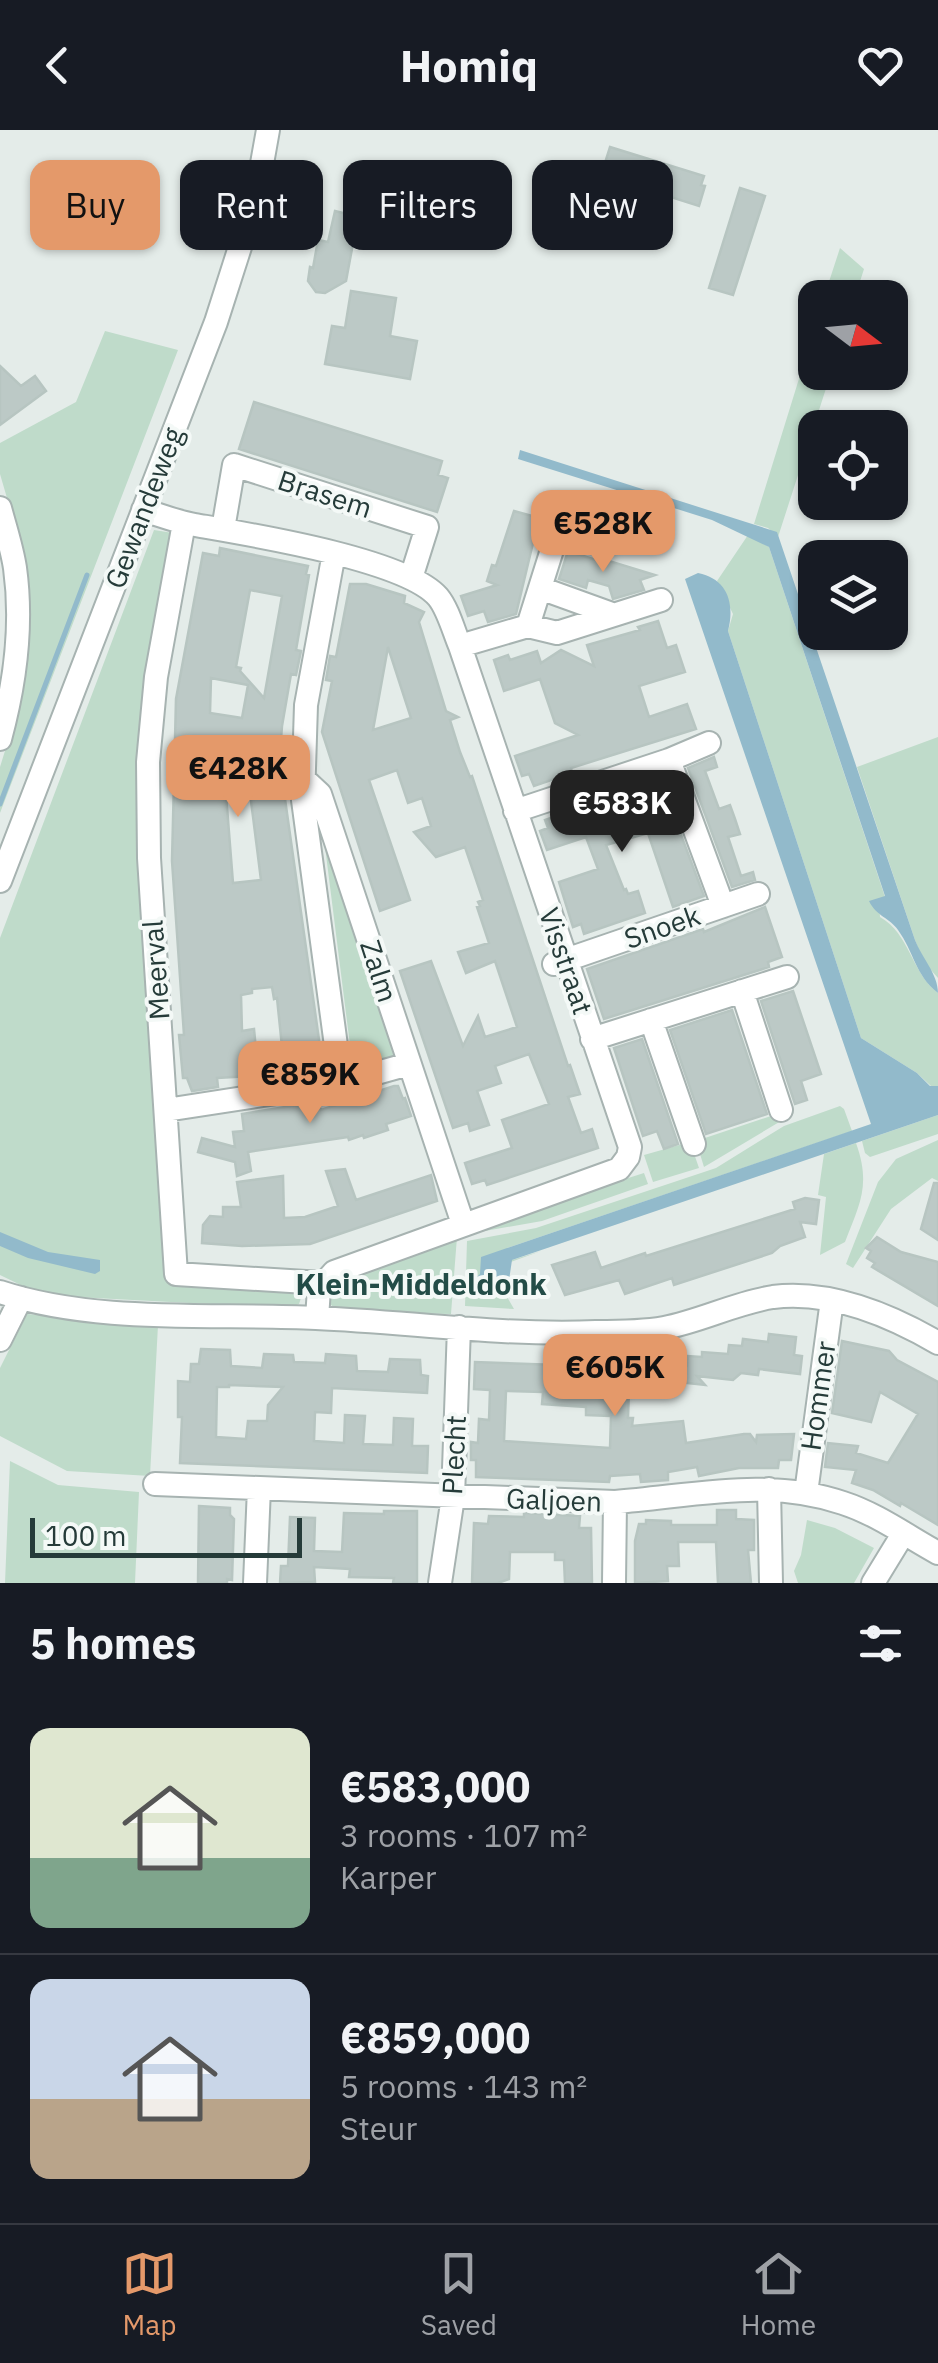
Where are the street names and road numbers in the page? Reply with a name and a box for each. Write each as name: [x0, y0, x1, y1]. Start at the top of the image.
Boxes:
street label: Gewandeweg: [96, 422, 191, 594]
street label: Brasem: [273, 461, 377, 526]
street label: Snoek: [619, 896, 705, 957]
street label: Visstraat: [531, 902, 602, 1019]
street label: Meerval: [134, 919, 177, 1021]
street label: Zalm: [352, 935, 407, 1007]
street label: Hommer: [792, 1339, 843, 1453]
street label: Plecht: [433, 1414, 474, 1496]
street label: Galjoen: [505, 1479, 603, 1520]

